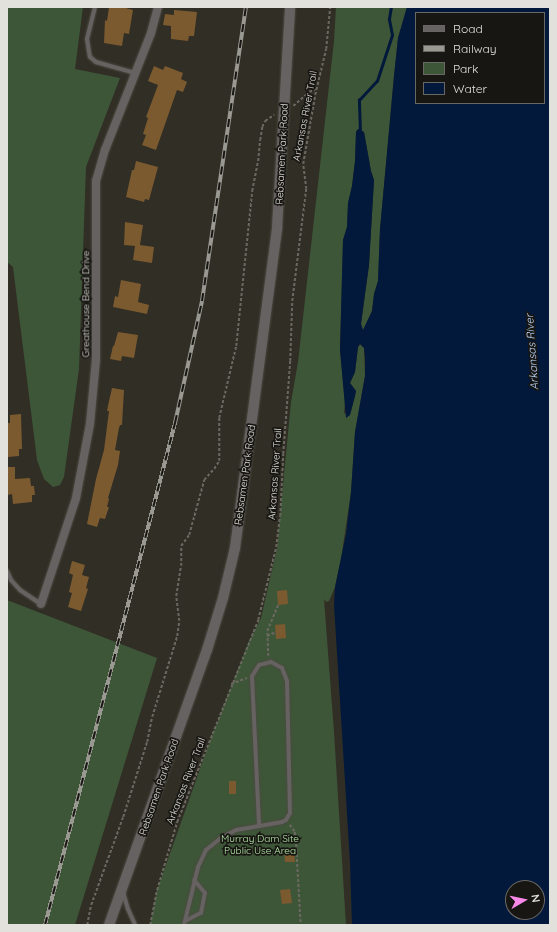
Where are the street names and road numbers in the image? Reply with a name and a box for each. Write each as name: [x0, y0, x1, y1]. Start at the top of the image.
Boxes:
street label: Arkansas River Trail: [290, 70, 320, 162]
street label: Rebsamen Park Road: [273, 103, 291, 205]
street label: Greathouse Bend Drive: [80, 251, 92, 357]
street label: Rebsamen Park Road: [232, 424, 258, 526]
street label: Arkansas River Trail: [266, 428, 284, 520]
street label: Arkansas River Trail: [164, 736, 208, 826]
street label: Rebsamen Park Road: [137, 737, 181, 837]

